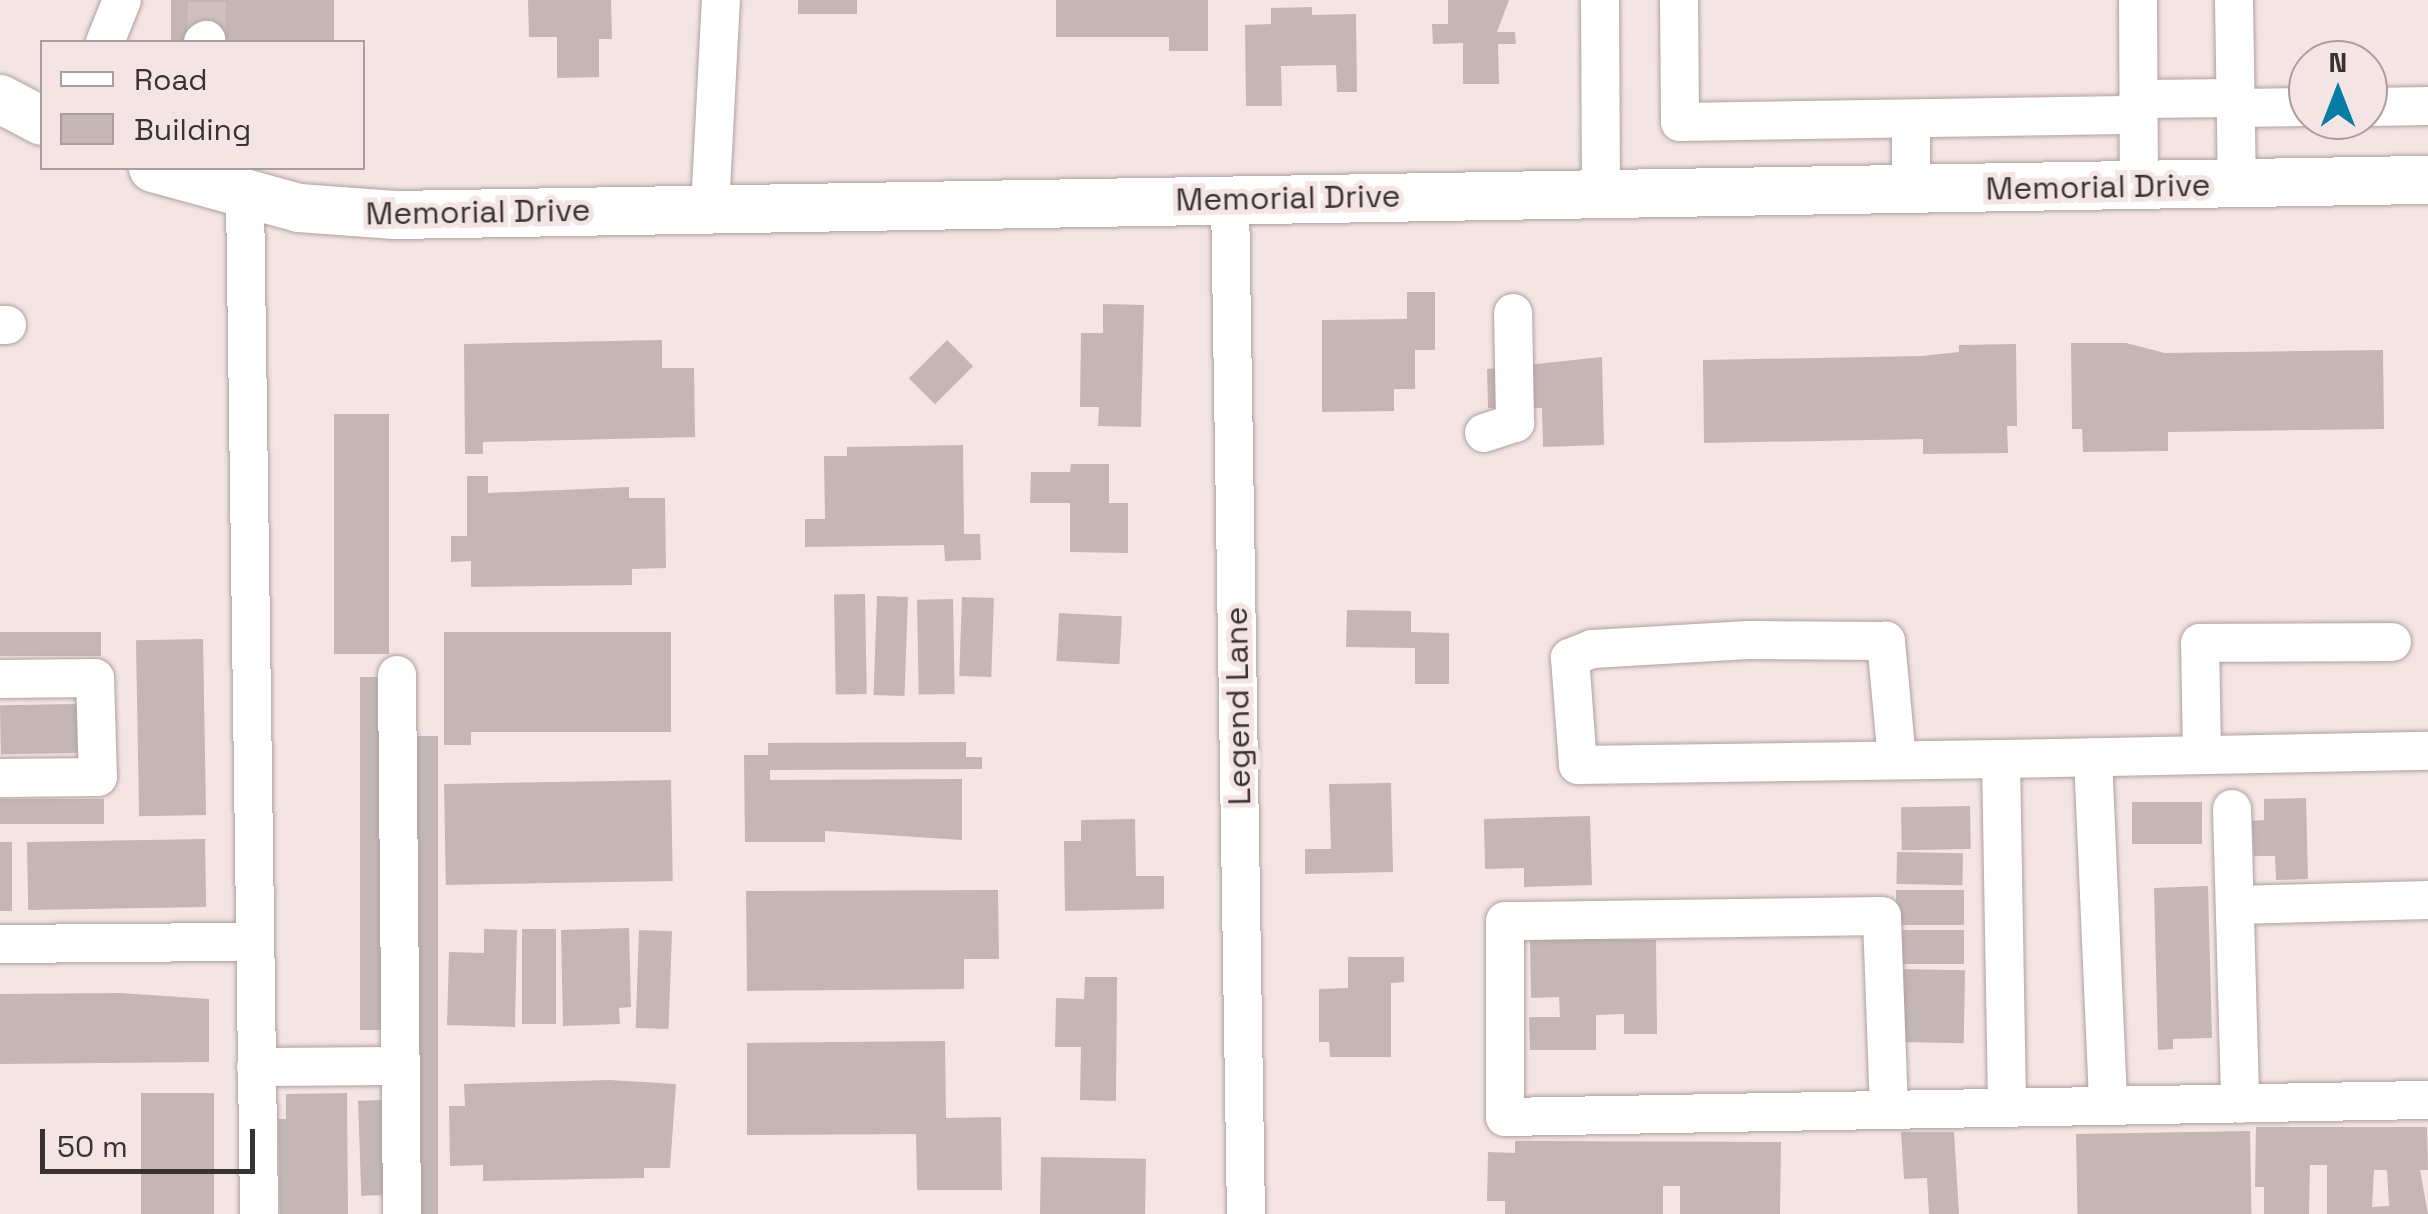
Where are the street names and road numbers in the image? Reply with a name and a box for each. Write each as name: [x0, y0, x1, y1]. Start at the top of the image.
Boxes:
street label: Memorial Drive: [1985, 166, 2211, 208]
street label: Memorial Drive: [1175, 177, 1401, 219]
street label: Memorial Drive: [365, 191, 591, 233]
street label: Legend Lane: [1217, 606, 1259, 806]

